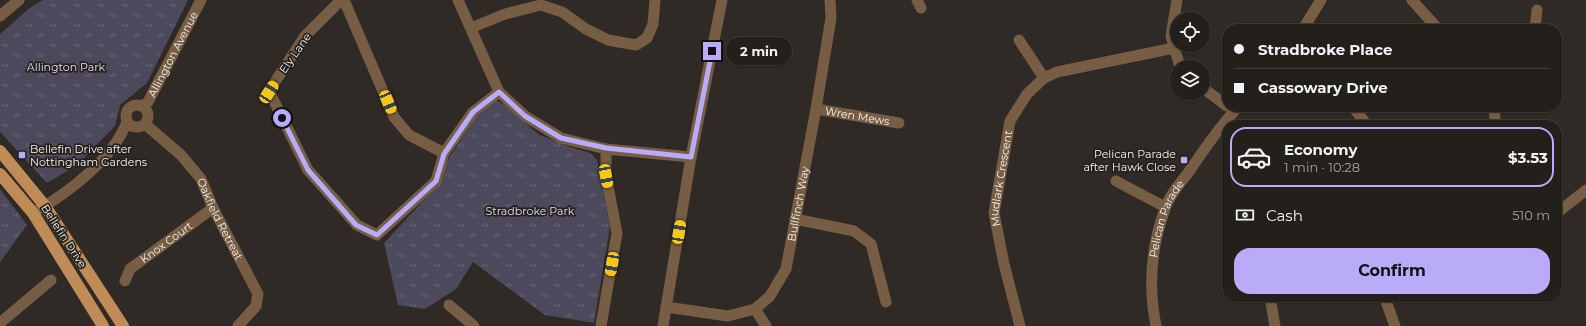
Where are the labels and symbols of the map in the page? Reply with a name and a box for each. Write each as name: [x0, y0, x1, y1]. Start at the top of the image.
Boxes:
street label: Allington Avenue: [145, 9, 201, 100]
street label: Ely Lane: [276, 30, 314, 76]
callout: 2 min: [726, 37, 792, 65]
route end: [703, 42, 721, 60]
park label: Allington Park: [27, 60, 106, 74]
car: [257, 79, 281, 105]
car: [378, 89, 398, 115]
street label: Wren Mews: [824, 104, 891, 128]
route start: [273, 109, 291, 127]
street label: Mudlark Crescent: [987, 129, 1015, 228]
place label: Bellefin Drive after Nottingham Gardens: [30, 142, 148, 169]
place label: Pelican Parade after Hawk Close: [1083, 147, 1176, 174]
marker: Bellefin Drive after Nottingham Gardens: [17, 150, 27, 160]
marker: Pelican Parade after Hawk Close: [1179, 155, 1189, 165]
car: [598, 163, 614, 189]
street label: Bullfinch Way: [784, 165, 812, 243]
street label: Oakfield Retreat: [194, 176, 246, 263]
street label: Pelican Parade: [1146, 177, 1187, 258]
street label: Bellefin Drive: [38, 201, 90, 271]
park label: Stradbroke Park: [486, 204, 575, 218]
street label: Knox Court: [137, 218, 196, 266]
car: [671, 219, 687, 245]
car: [604, 251, 620, 277]

